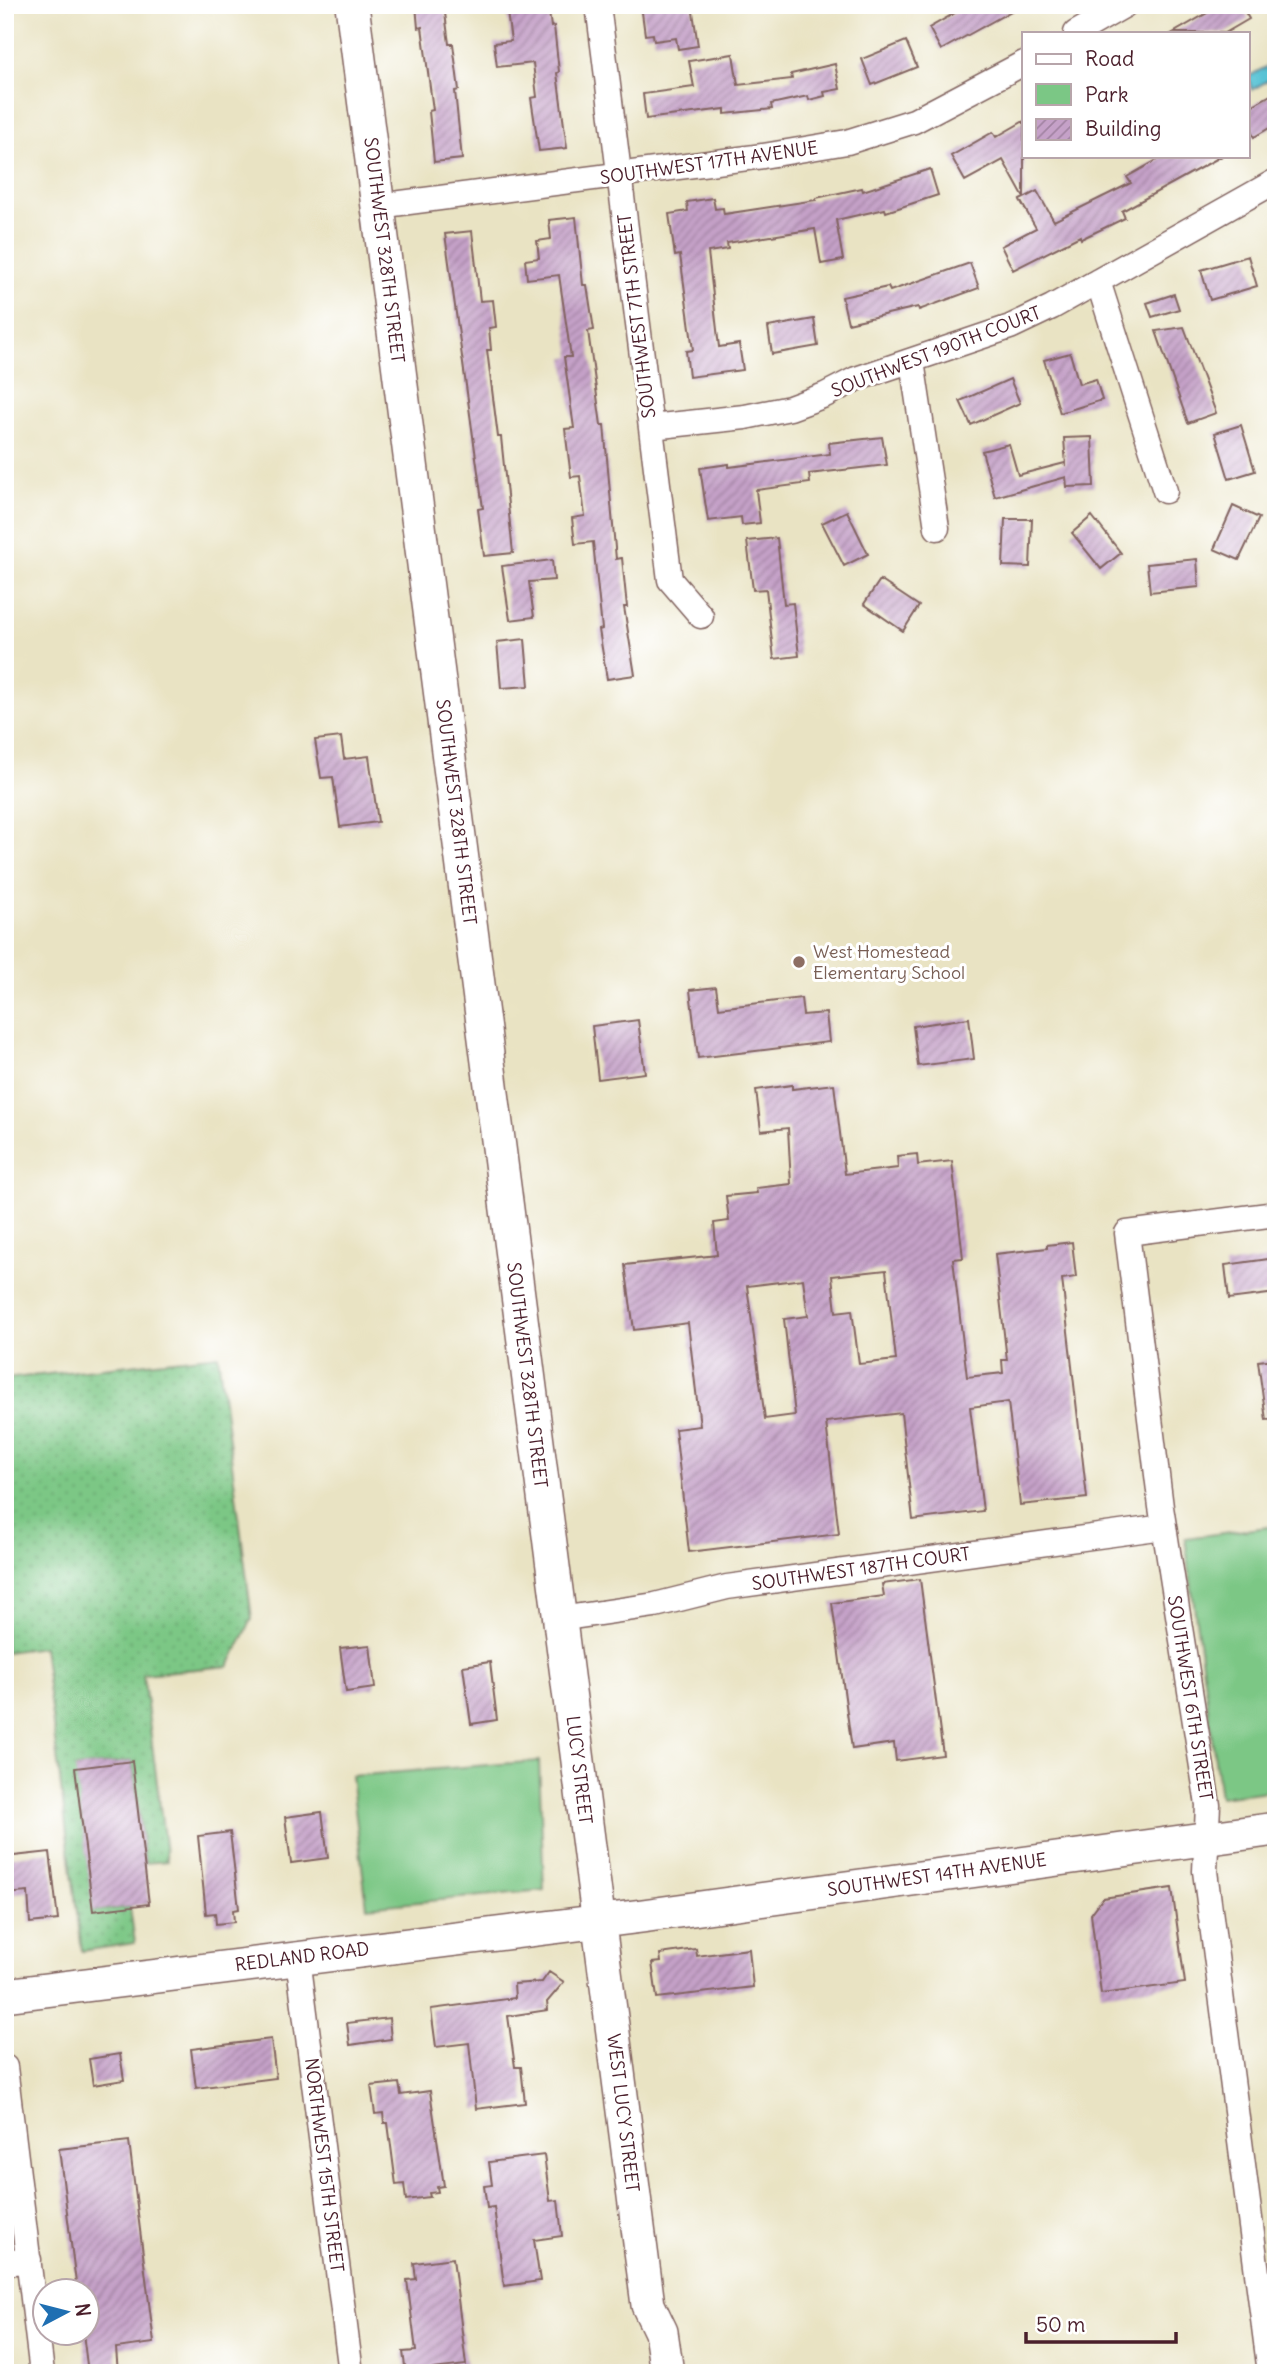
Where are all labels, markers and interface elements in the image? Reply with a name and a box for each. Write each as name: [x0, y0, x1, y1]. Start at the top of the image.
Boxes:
legend: [1022, 32, 1250, 158]
text: Road: [1085, 45, 1134, 72]
text: Park: [1085, 81, 1128, 108]
text: Building: [1085, 115, 1161, 142]
street label: SOUTHWEST 328TH STREET: [359, 136, 410, 364]
street label: SOUTHWEST 17TH AVENUE: [598, 136, 819, 189]
street label: SOUTHWEST 7TH STREET: [613, 212, 660, 420]
street label: SOUTHWEST 190TH COURT: [828, 301, 1044, 402]
street label: SOUTHWEST 328TH STREET: [431, 698, 482, 926]
place label: West Homestead Elementary School: [813, 940, 965, 984]
marker: West Homestead Elementary School: [791, 954, 807, 970]
street label: SOUTHWEST 328TH STREET: [502, 1261, 553, 1489]
street label: SOUTHWEST 187TH COURT: [750, 1542, 972, 1595]
street label: SOUTHWEST 6TH STREET: [1163, 1594, 1218, 1802]
street label: LUCY STREET: [561, 1714, 598, 1825]
street label: SOUTHWEST 14TH AVENUE: [826, 1848, 1048, 1901]
street label: REDLAND ROAD: [233, 1937, 370, 1976]
street label: WEST LUCY STREET: [602, 2032, 645, 2194]
street label: NORTHWEST 15TH STREET: [300, 2056, 349, 2273]
north arrow: [32, 2276, 102, 2346]
scale bar: [1026, 2301, 1176, 2345]
text: N: [70, 2302, 96, 2318]
text: 50 m: [1036, 2311, 1085, 2338]

